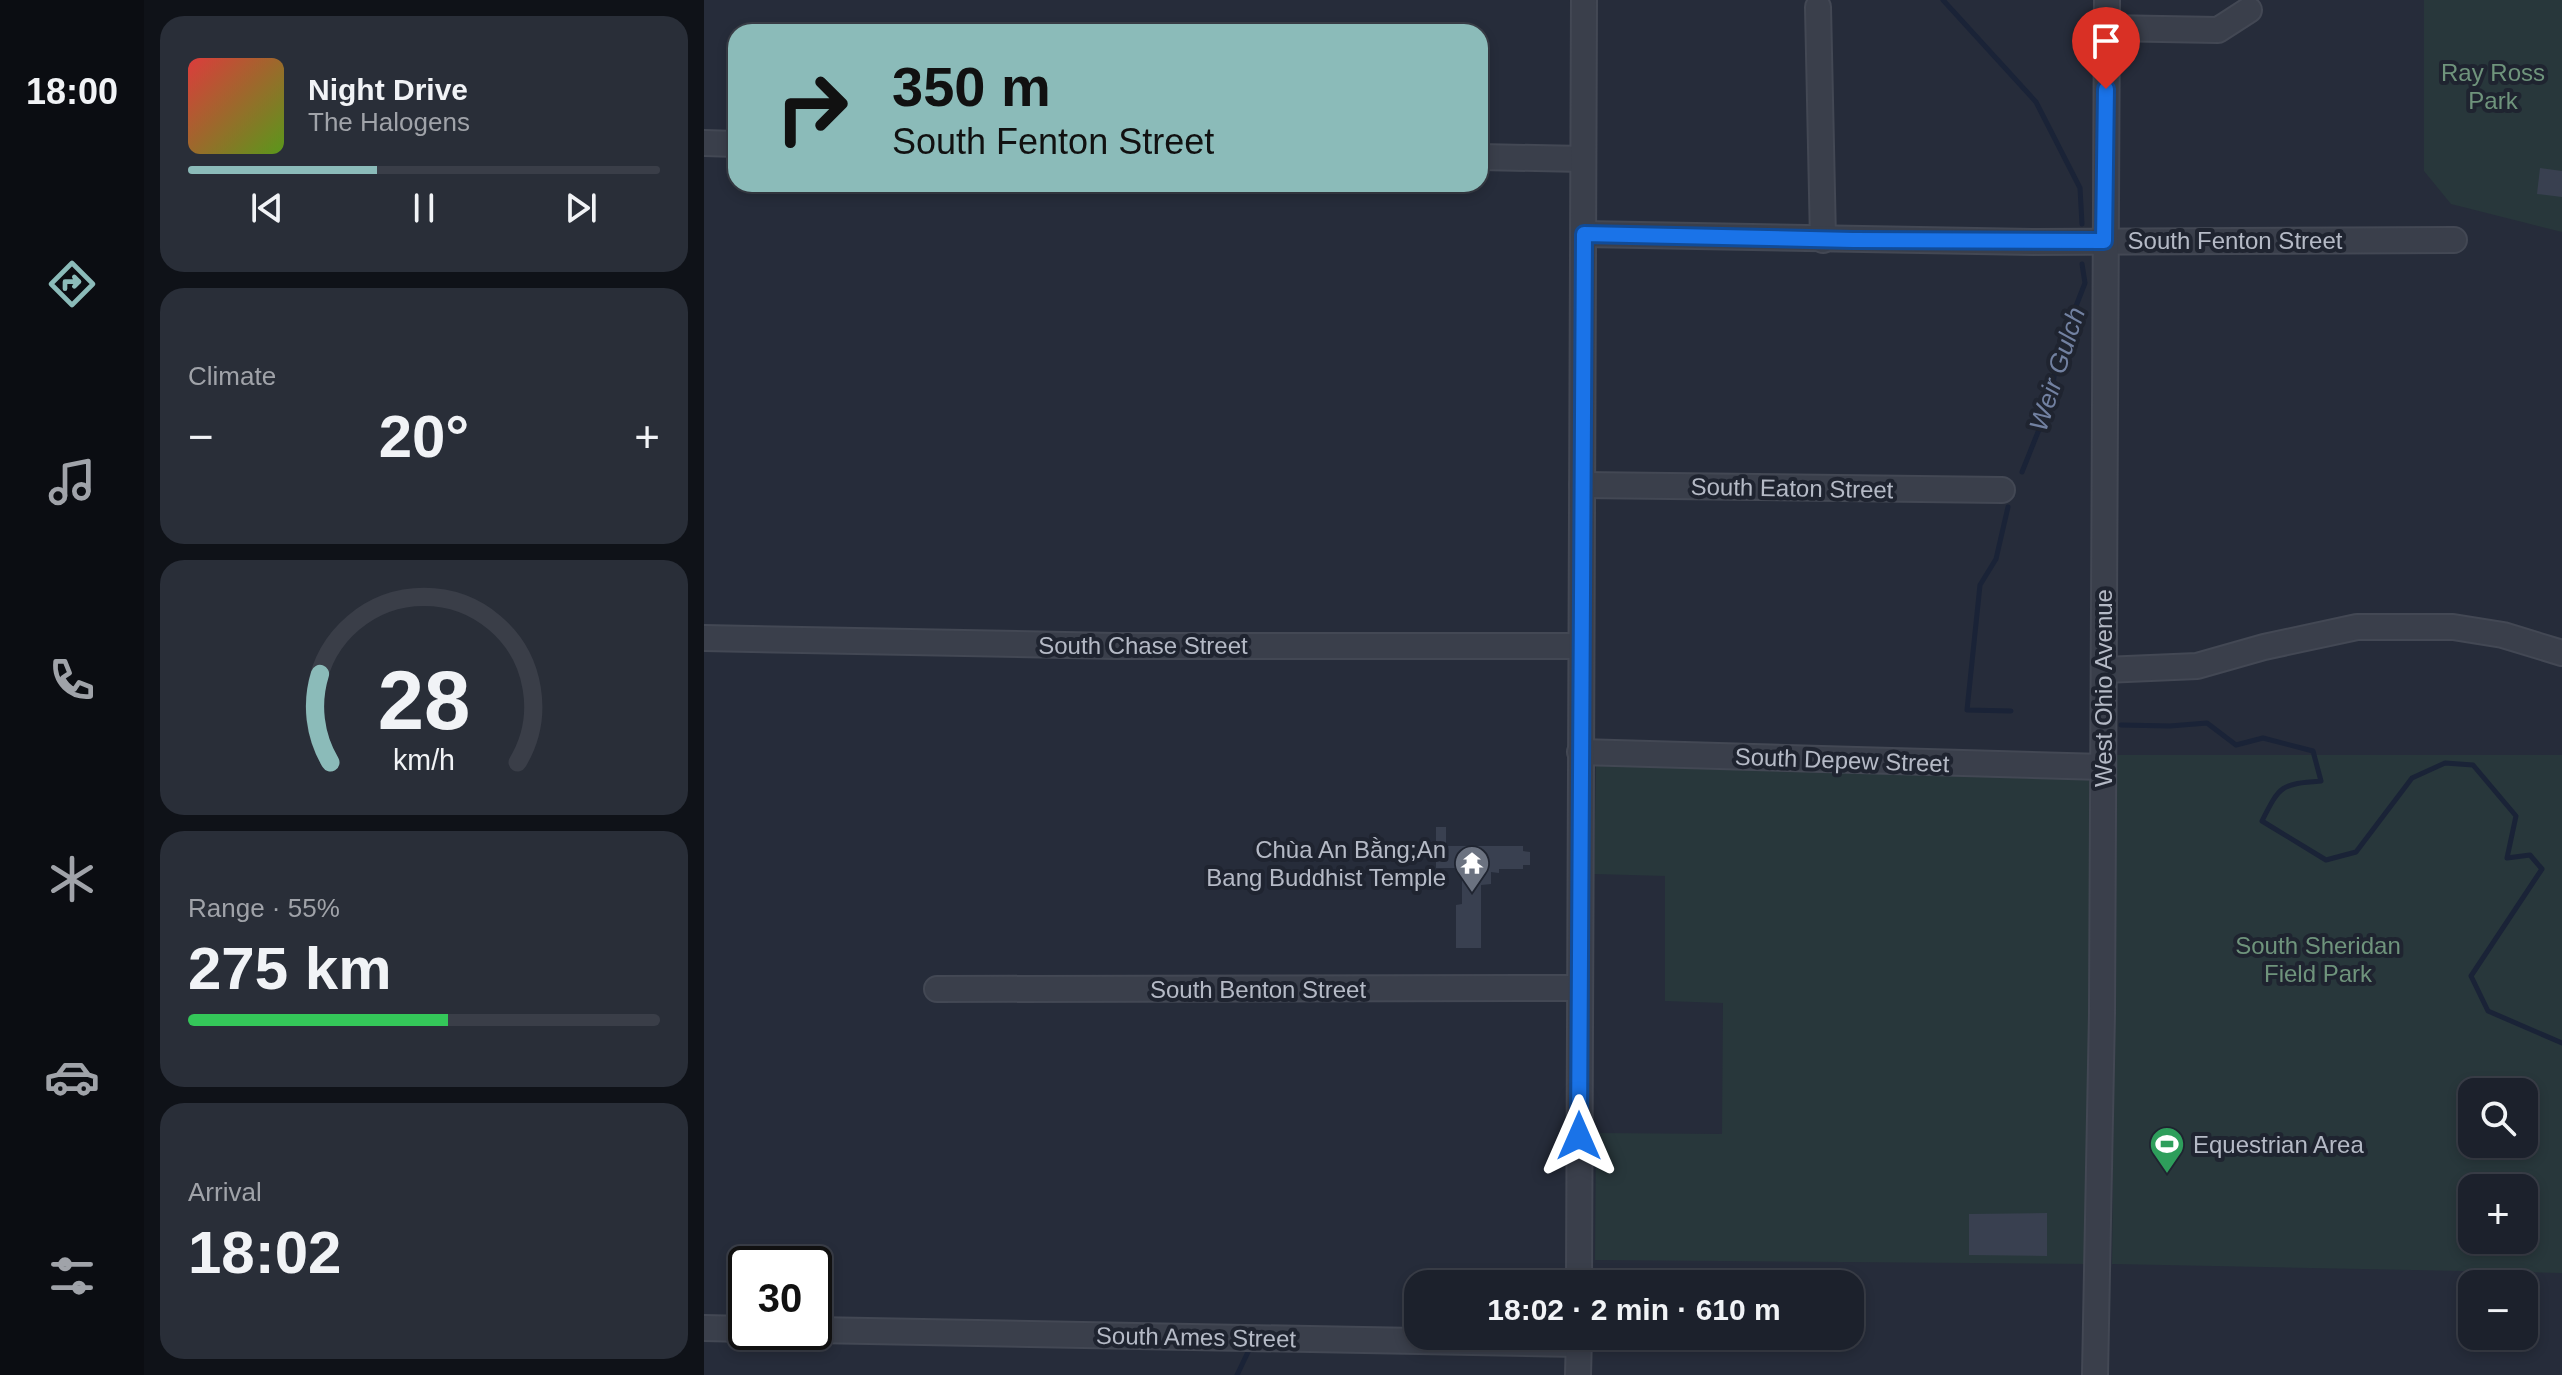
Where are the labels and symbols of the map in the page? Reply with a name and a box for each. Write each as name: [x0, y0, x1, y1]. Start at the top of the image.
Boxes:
pin: [2072, 7, 2140, 89]
park label: Ray Ross Park: [2441, 59, 2545, 114]
street label: South Fenton Street: [2128, 227, 2343, 254]
water label: Weir Gulch: [2023, 303, 2091, 435]
street label: South Eaton Street: [1690, 473, 1894, 503]
street label: West Ohio Avenue: [2090, 589, 2117, 787]
street label: South Chase Street: [1038, 632, 1248, 659]
street label: South Depew Street: [1734, 743, 1950, 777]
place label: Chùa An Bằng;An Bang Buddhist Temple: [1206, 836, 1446, 891]
temple icon: Chùa An Bằng;An Bang Buddhist Temple: [1453, 844, 1491, 894]
park label: South Sheridan Field Park: [2235, 932, 2401, 987]
street label: South Benton Street: [1150, 976, 1366, 1003]
position arrow: [1537, 1094, 1621, 1178]
sports icon: Equestrian Area: [2148, 1125, 2186, 1175]
place label: Equestrian Area: [2193, 1131, 2364, 1158]
speed limit sign: 30: [728, 1246, 832, 1350]
street label: South Ames Street: [1096, 1322, 1297, 1352]

